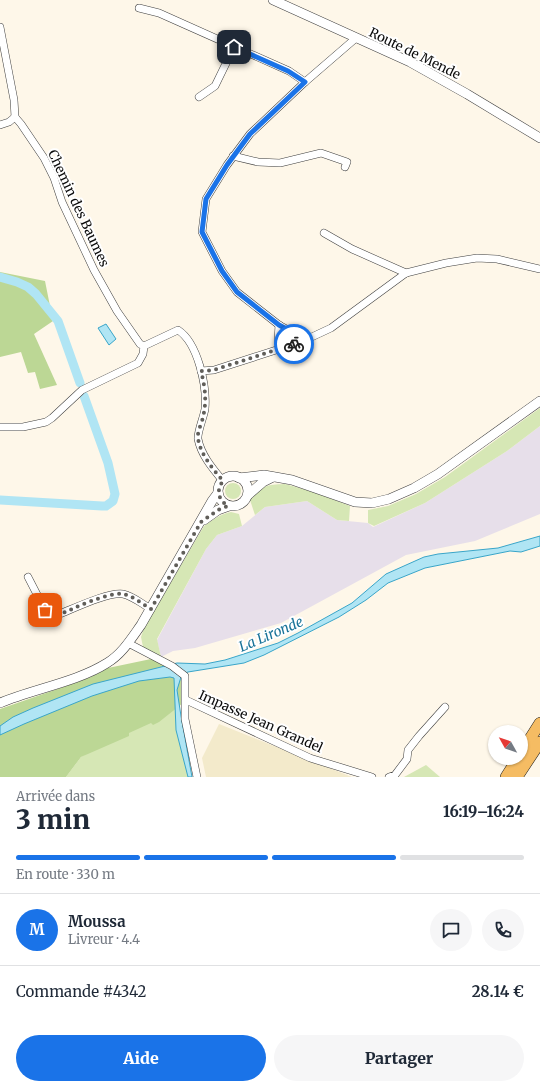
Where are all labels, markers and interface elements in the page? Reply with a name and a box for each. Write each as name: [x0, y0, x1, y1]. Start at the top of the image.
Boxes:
street label: Route de Mende: [366, 24, 464, 83]
pin: [217, 30, 251, 64]
icon: home: [223, 36, 245, 58]
street label: Chemin des Baumes: [44, 147, 113, 269]
courier: [274, 324, 314, 364]
icon: bike: [283, 333, 305, 355]
pin: [28, 593, 62, 627]
icon: bag: [34, 599, 56, 621]
water label: La Lironde: [236, 612, 306, 656]
street label: Impasse Jean Grandel: [196, 686, 326, 757]
north arrow: [488, 725, 528, 765]
map controls: [488, 725, 528, 765]
text: Arrivée dans: [16, 788, 95, 805]
text: 16:19–16:24: [443, 802, 524, 821]
text: 3 min: [16, 803, 90, 836]
text: En route · 330 m: [16, 866, 115, 883]
button: chat: [430, 909, 472, 951]
button: phone: [482, 909, 524, 951]
text: Moussa: [68, 912, 126, 931]
text: M: [29, 920, 45, 939]
text: Livreur · 4.4: [68, 931, 140, 948]
text: Commande #4342: [16, 982, 146, 1001]
text: 28.14 €: [472, 982, 524, 1001]
button: Aide: [16, 1035, 266, 1081]
button: Partager: [274, 1035, 524, 1081]

